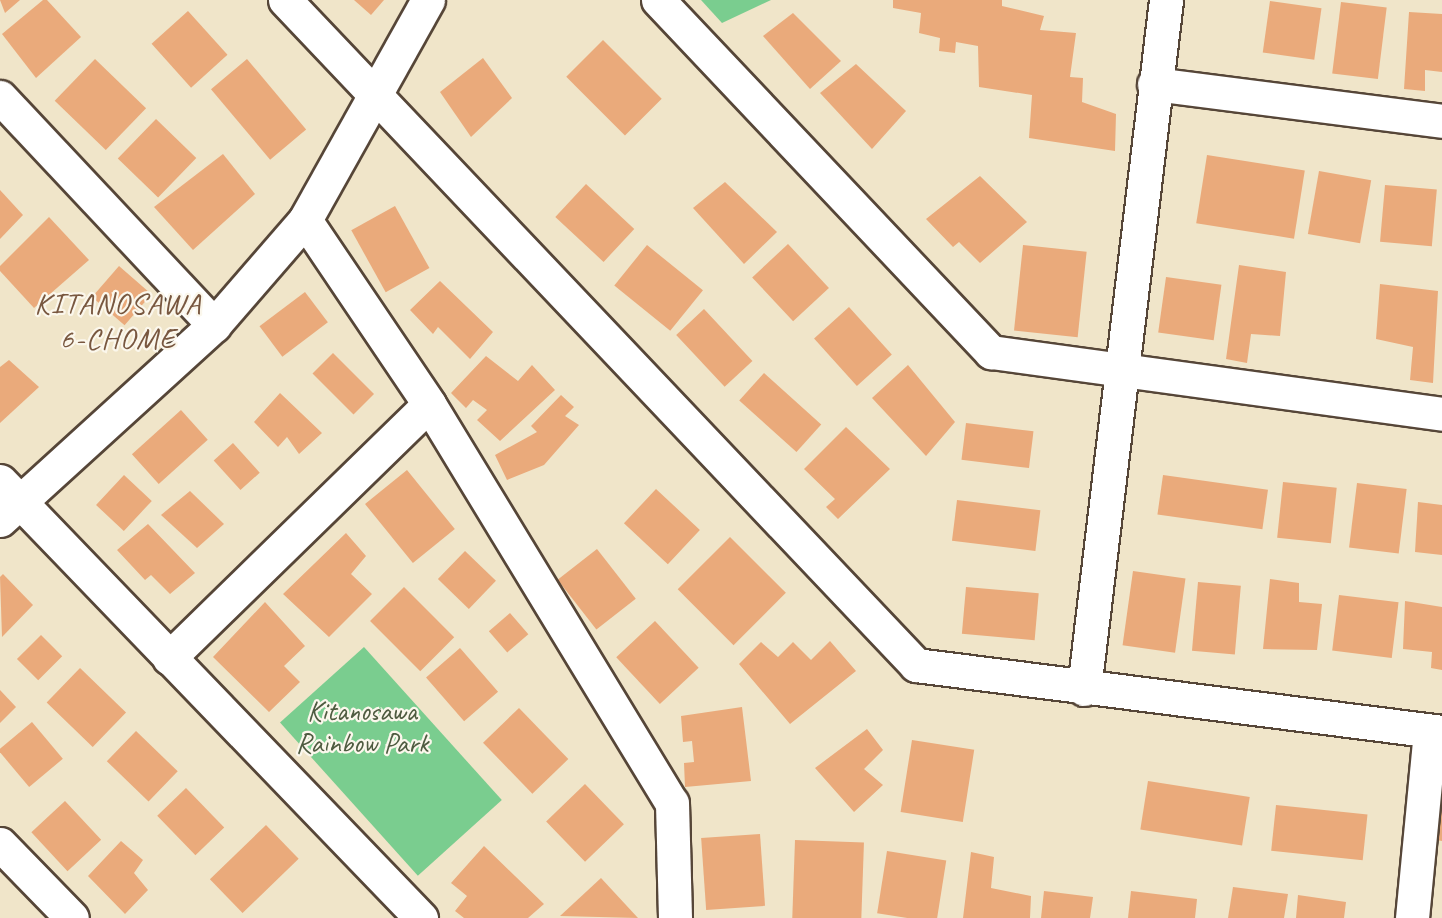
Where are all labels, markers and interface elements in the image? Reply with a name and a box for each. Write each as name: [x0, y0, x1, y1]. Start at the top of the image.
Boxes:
district label: KITANOSAWA 6-CHOME: [35, 285, 201, 356]
park label: Kitanosawa Rainbow Park: [296, 694, 428, 760]

